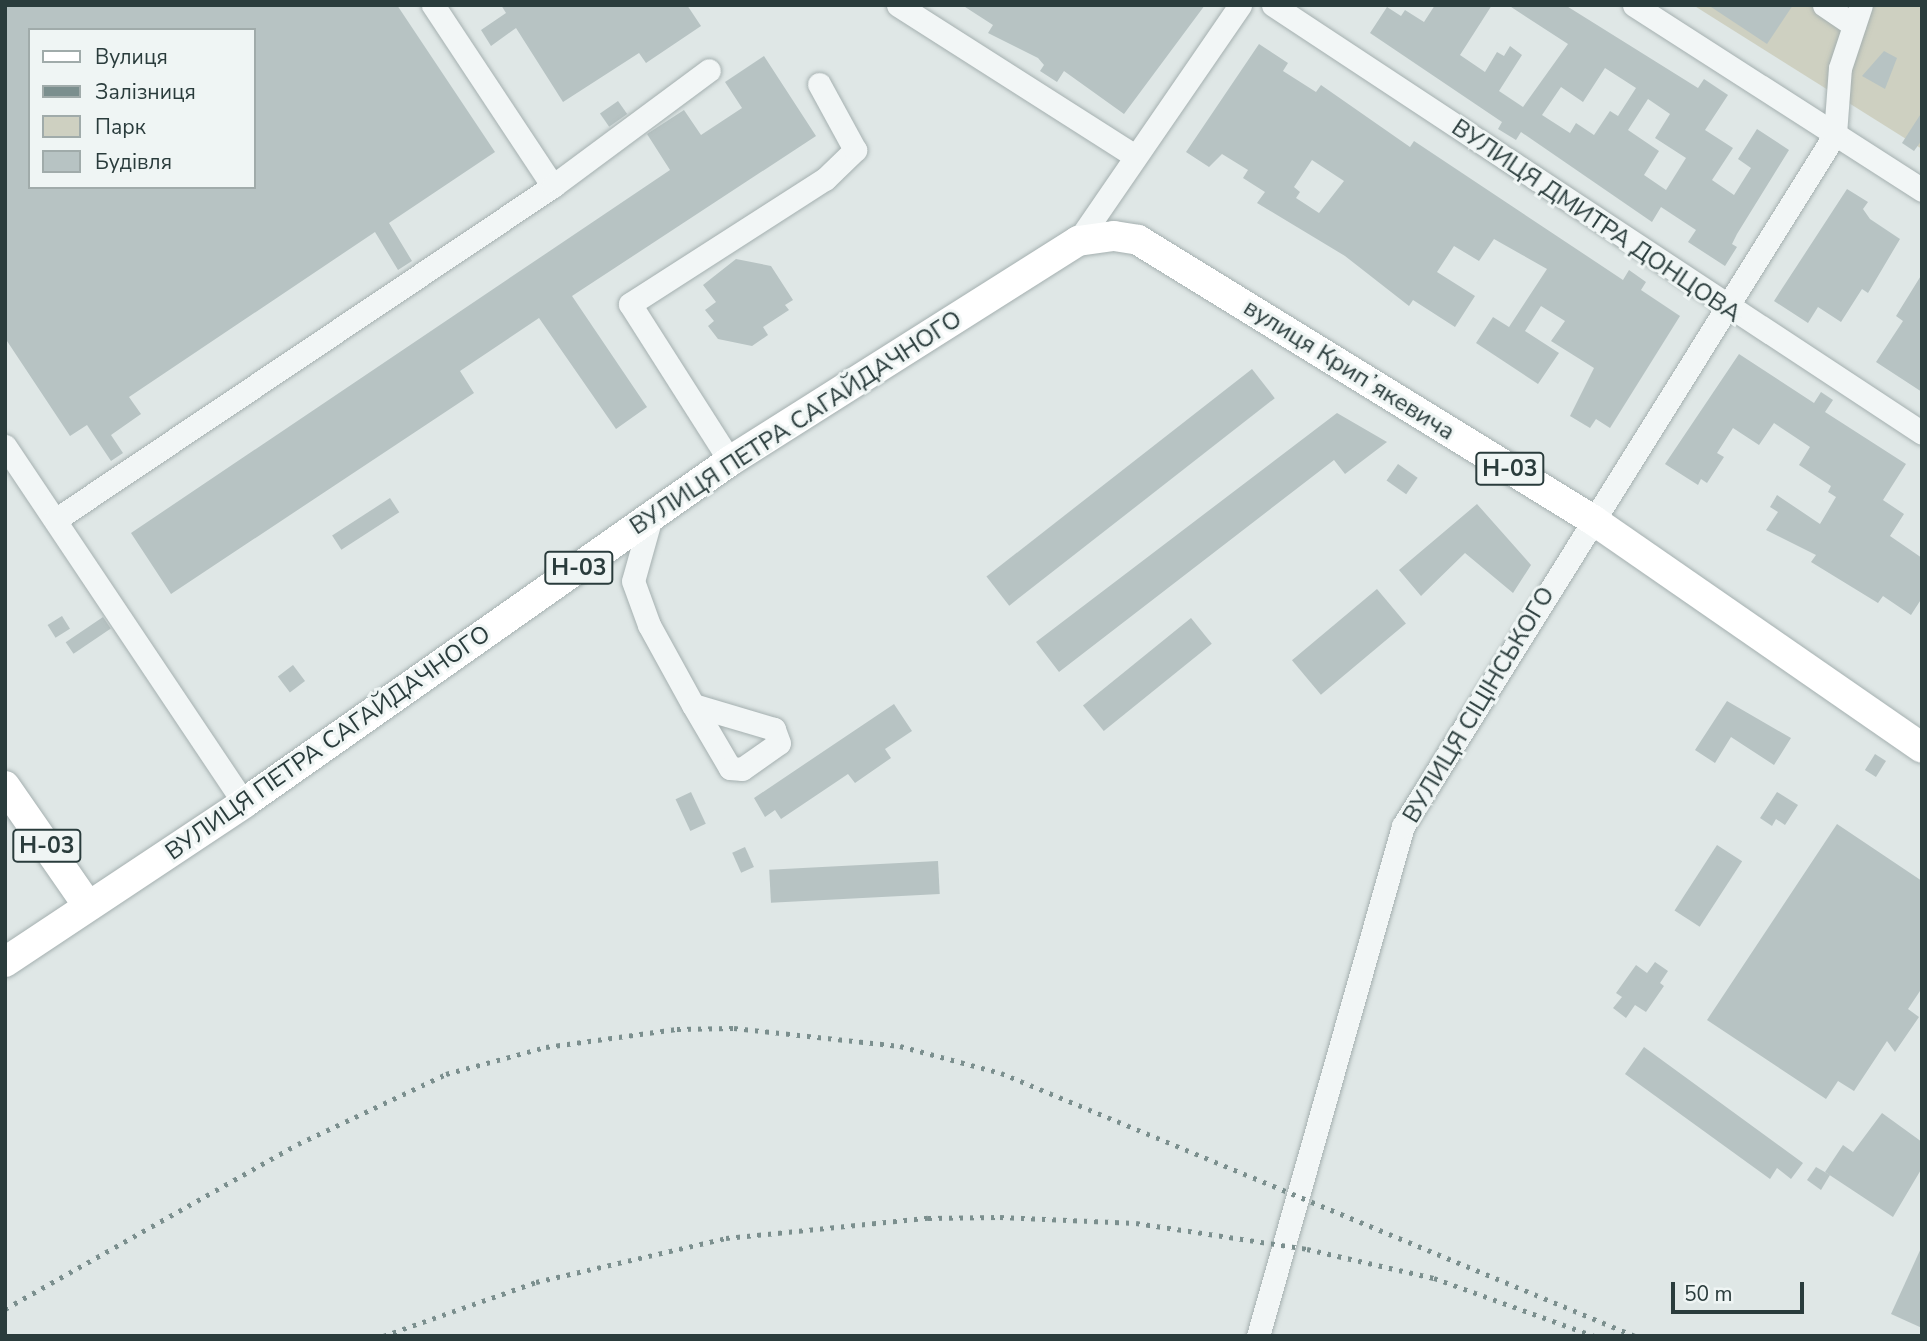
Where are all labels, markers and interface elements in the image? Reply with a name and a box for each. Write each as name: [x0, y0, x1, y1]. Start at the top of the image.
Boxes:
legend: [28, 28, 256, 189]
text: Вулиця: [95, 43, 168, 71]
text: Залізниця: [95, 78, 196, 106]
text: Парк: [95, 113, 146, 141]
street label: ВУЛИЦЯ ДМИТРА ДОНЦОВА: [1446, 113, 1746, 329]
text: Будівля: [95, 148, 172, 176]
street label: вулиця Крипʼякевича: [1238, 293, 1460, 447]
street label: ВУЛИЦЯ ПЕТРА САГАЙДАЧНОГО: [625, 305, 967, 541]
road number: Н-03: [1475, 449, 1545, 489]
road number: Н-03: [544, 548, 614, 588]
street label: ВУЛИЦЯ СІЦІНСЬКОГО: [1397, 582, 1561, 828]
street label: ВУЛИЦЯ ПЕТРА САГАЙДАЧНОГО: [160, 619, 496, 867]
road number: Н-03: [12, 826, 82, 866]
scale bar: [1675, 1268, 1808, 1312]
text: 50 m: [1684, 1280, 1733, 1308]

